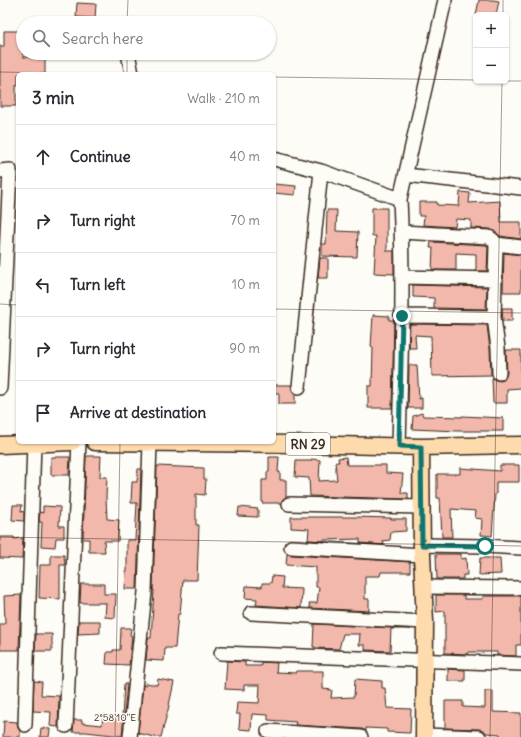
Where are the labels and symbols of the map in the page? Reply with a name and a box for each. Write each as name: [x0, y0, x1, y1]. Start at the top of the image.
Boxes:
route end: [393, 307, 411, 325]
road number: RN 29: [286, 433, 330, 455]
route start: [476, 537, 494, 555]
text: 2°58'10"E: [94, 711, 136, 724]

